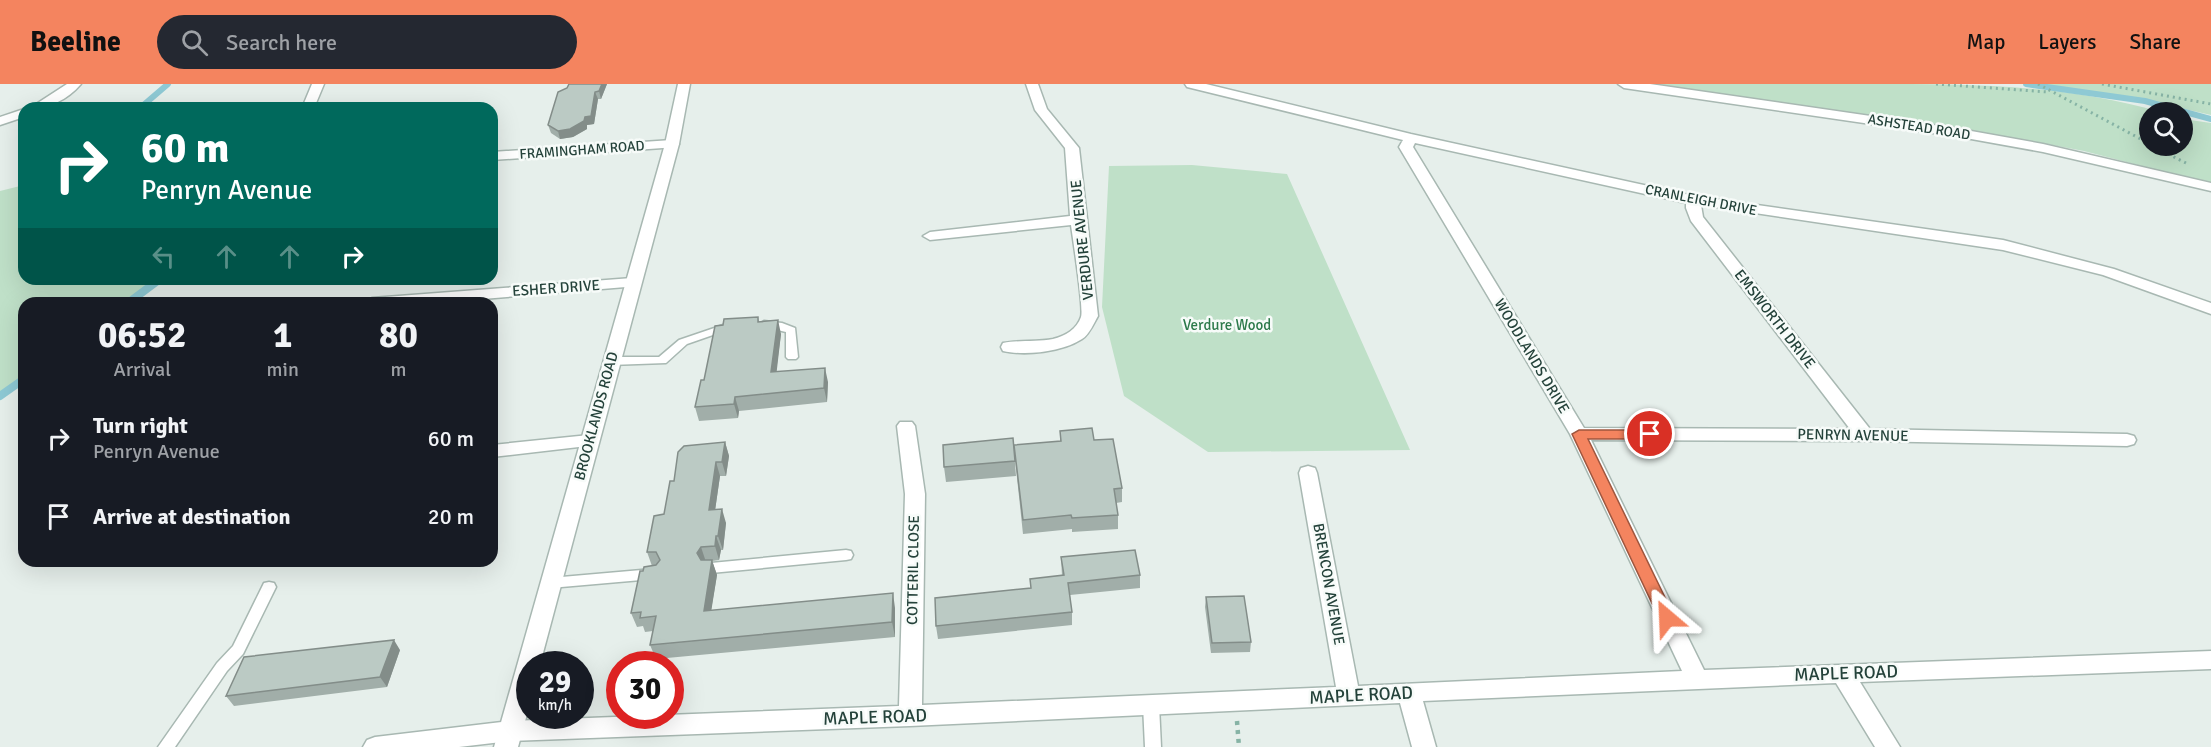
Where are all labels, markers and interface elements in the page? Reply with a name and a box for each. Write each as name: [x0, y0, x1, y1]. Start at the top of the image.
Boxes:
search box: [157, 15, 577, 69]
text: Beeline: [30, 25, 121, 59]
icon: search: [178, 26, 211, 59]
text: Search here: [226, 29, 337, 56]
text: Map: [1967, 29, 2005, 55]
text: Layers: [2038, 29, 2096, 55]
text: Share: [2129, 29, 2181, 55]
map controls: [2139, 102, 2193, 156]
button: search: [2139, 102, 2193, 156]
street label: ASHSTEAD ROAD: [1867, 111, 1971, 143]
text: 60 m: [141, 123, 230, 174]
icon: right: [42, 126, 120, 204]
street label: FRAMINGHAM ROAD: [519, 137, 645, 163]
text: Penryn Avenue: [141, 174, 312, 207]
street label: VERDURE AVENUE: [1067, 179, 1097, 301]
street label: CRANLEIGH DRIVE: [1644, 181, 1758, 219]
icon: left: [147, 240, 180, 273]
icon: ahead: [210, 240, 243, 273]
icon: ahead: [273, 240, 306, 273]
icon: right: [336, 240, 369, 273]
street label: EMSWORTH DRIVE: [1731, 266, 1819, 372]
street label: ESHER DRIVE: [511, 276, 601, 300]
street label: WOODLANDS DRIVE: [1491, 295, 1573, 417]
text: 06:52: [98, 313, 186, 358]
text: 1: [273, 313, 292, 358]
text: 80: [379, 313, 418, 358]
park label: Verdure Wood: [1183, 316, 1271, 334]
street label: BROOKLANDS ROAD: [570, 350, 622, 482]
text: Arrival: [113, 357, 171, 382]
text: min: [267, 357, 299, 382]
text: m: [390, 357, 406, 382]
pin: [1624, 408, 1675, 459]
text: Turn right: [93, 412, 188, 439]
icon: arrive: [1633, 417, 1666, 450]
icon: right: [42, 422, 75, 455]
text: 60 m: [428, 425, 474, 452]
street label: PENRYN AVENUE: [1797, 425, 1909, 445]
text: Penryn Avenue: [93, 439, 220, 464]
icon: arrive: [42, 500, 75, 533]
text: Arrive at destination: [93, 503, 290, 530]
text: 20 m: [428, 503, 474, 530]
street label: COTTERIL CLOSE: [903, 515, 923, 625]
street label: BRENCON AVENUE: [1309, 522, 1349, 646]
position arrow: [1635, 586, 1699, 650]
speed limit sign: 30: [606, 651, 684, 729]
street label: MAPLE ROAD: [1794, 660, 1898, 686]
text: 29: [539, 664, 571, 701]
street label: MAPLE ROAD: [1309, 681, 1413, 709]
text: km/h: [538, 696, 572, 714]
street label: MAPLE ROAD: [823, 704, 927, 730]

